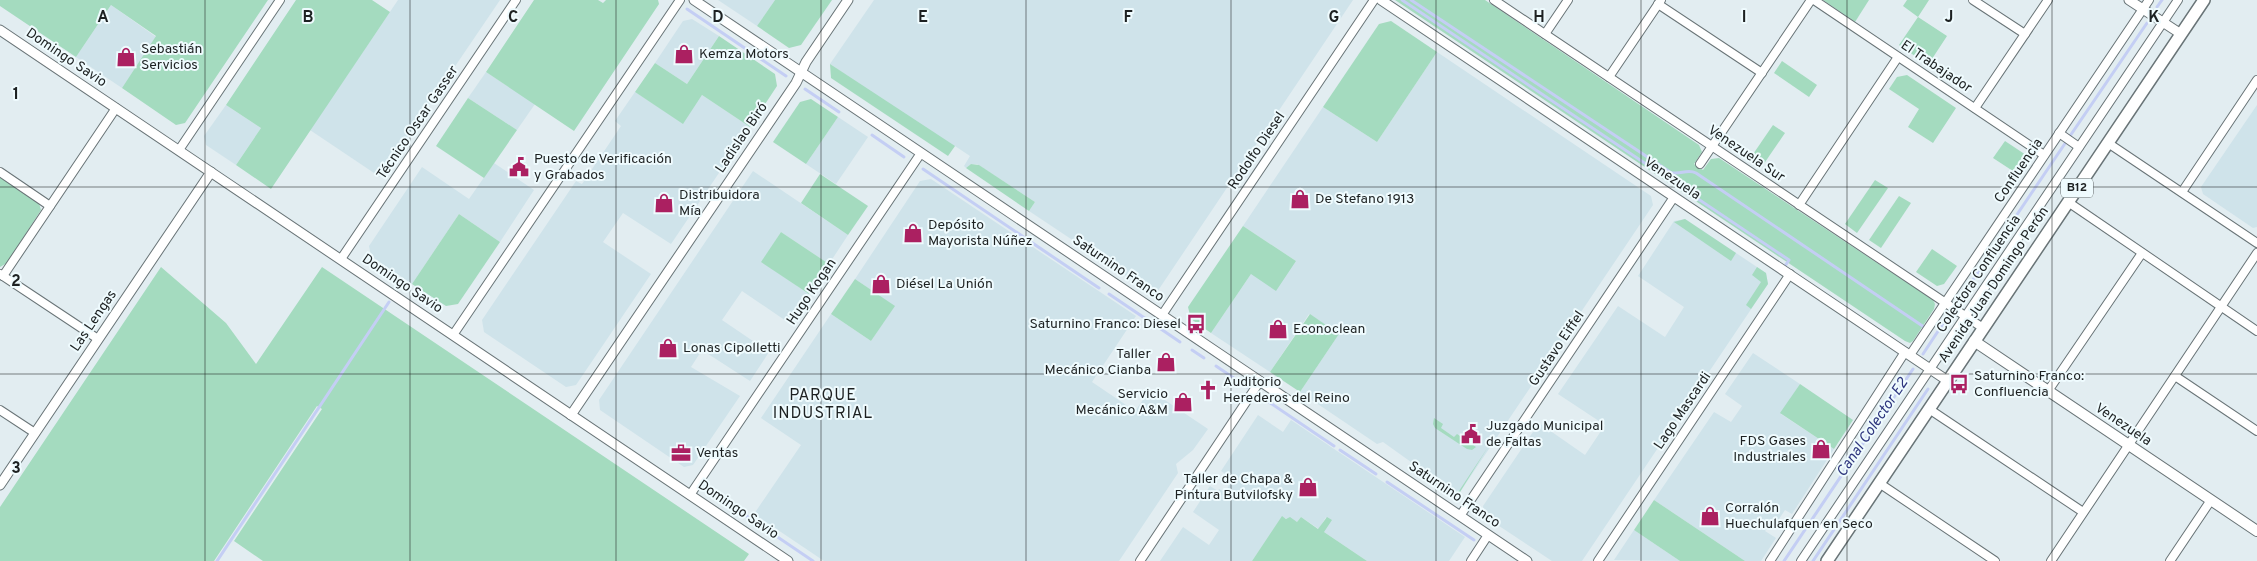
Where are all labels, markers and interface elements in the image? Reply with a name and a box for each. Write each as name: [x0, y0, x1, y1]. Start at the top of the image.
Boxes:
text: A: [97, 8, 109, 28]
text: B: [302, 8, 314, 28]
text: C: [508, 8, 518, 28]
text: D: [712, 8, 724, 28]
text: E: [918, 8, 928, 28]
text: F: [1123, 8, 1133, 28]
text: G: [1329, 8, 1339, 28]
text: H: [1533, 8, 1545, 28]
text: I: [1742, 8, 1746, 28]
text: J: [1945, 8, 1953, 28]
text: K: [2148, 8, 2160, 28]
street label: Domingo Savio: [22, 25, 110, 91]
street label: El Trabajador: [1897, 37, 1975, 97]
place label: Sebastián Servicios: [141, 41, 202, 74]
shop icon: Kemza Motors: [673, 43, 695, 65]
shop icon: Sebastián Servicios: [115, 46, 137, 68]
place label: Kemza Motors: [699, 46, 789, 63]
street label: Técnico Oscar Gasser: [374, 62, 463, 183]
text: 1: [13, 85, 19, 105]
street label: Ladislao Biró: [712, 99, 772, 176]
street label: Rodolfo Diesel: [1225, 109, 1289, 193]
street label: Venezuela Sur: [1704, 122, 1788, 186]
street label: Confluencia: [1991, 135, 2047, 207]
place label: Puesto de Verificación y Grabados: [534, 151, 672, 184]
street label: Venezuela: [1641, 154, 1703, 204]
public building icon: Puesto de Verificación y Grabados: [508, 156, 530, 178]
road number: B12: [2061, 178, 2093, 198]
place label: Distribuidora Mía: [679, 187, 760, 220]
shop icon: De Stefano 1913: [1289, 188, 1311, 210]
place label: De Stefano 1913: [1315, 191, 1414, 208]
shop icon: Distribuidora Mía: [653, 192, 675, 214]
street label: Avenida Juan Domingo Perón: [1935, 204, 2053, 366]
street label: Colectora Confluencia: [1933, 212, 2025, 336]
place label: Depósito Mayorista Núñez: [928, 217, 1033, 250]
shop icon: Depósito Mayorista Núñez: [902, 222, 924, 244]
street label: Saturnino Franco: [1069, 232, 1167, 306]
street label: Domingo Savio: [358, 251, 446, 317]
street label: Hugo Kogan: [783, 255, 841, 329]
text: 2: [11, 272, 21, 292]
shop icon: Diésel La Unión: [870, 273, 892, 295]
place label: Diésel La Unión: [896, 276, 993, 293]
street label: Las Lengas: [67, 287, 121, 355]
street label: Gustavo Eiffel: [1526, 308, 1588, 390]
bus stop icon: Saturnino Franco: Diesel: [1185, 313, 1207, 335]
place label: Saturnino Franco: Diesel: [1029, 316, 1181, 333]
shop icon: Econoclean: [1267, 318, 1289, 340]
place label: Econoclean: [1293, 321, 1365, 338]
shop icon: Lonas Cipolletti: [657, 337, 679, 359]
place label: Lonas Cipolletti: [683, 340, 781, 357]
place label: Taller Mecánico Cianba: [1044, 346, 1152, 379]
shop icon: Taller Mecánico Cianba: [1155, 351, 1177, 373]
place label: Saturnino Franco: Confluencia: [1974, 368, 2084, 401]
street label: Lago Mascardi: [1651, 369, 1715, 453]
bus stop icon: Saturnino Franco: Confluencia: [1948, 373, 1970, 395]
place label: Auditorio Herederos del Reino: [1223, 374, 1350, 407]
water label: Canal Colector E2: [1833, 374, 1914, 481]
church icon: Auditorio Herederos del Reino: [1197, 379, 1219, 401]
district label: PARQUE INDUSTRIAL: [773, 386, 873, 424]
place label: Servicio Mecánico A&M: [1075, 386, 1168, 419]
shop icon: Servicio Mecánico A&M: [1172, 391, 1194, 413]
street label: Venezuela: [2092, 400, 2154, 450]
place label: Juzgado Municipal de Faltas: [1486, 418, 1603, 451]
public building icon: Juzgado Municipal de Faltas: [1460, 423, 1482, 445]
place label: FDS Gases Industriales: [1733, 433, 1806, 466]
shop icon: FDS Gases Industriales: [1810, 438, 1832, 460]
office icon: Ventas: [670, 442, 692, 464]
place label: Ventas: [696, 445, 738, 462]
street label: Saturnino Franco: [1405, 458, 1503, 532]
text: 3: [11, 459, 21, 479]
place label: Taller de Chapa & Pintura Butvilofsky: [1175, 471, 1294, 504]
shop icon: Taller de Chapa & Pintura Butvilofsky: [1297, 476, 1319, 498]
street label: Domingo Savio: [694, 477, 782, 543]
place label: Corralón Huechulafquen en Seco: [1725, 500, 1873, 533]
shop icon: Corralón Huechulafquen en Seco: [1699, 505, 1721, 527]

